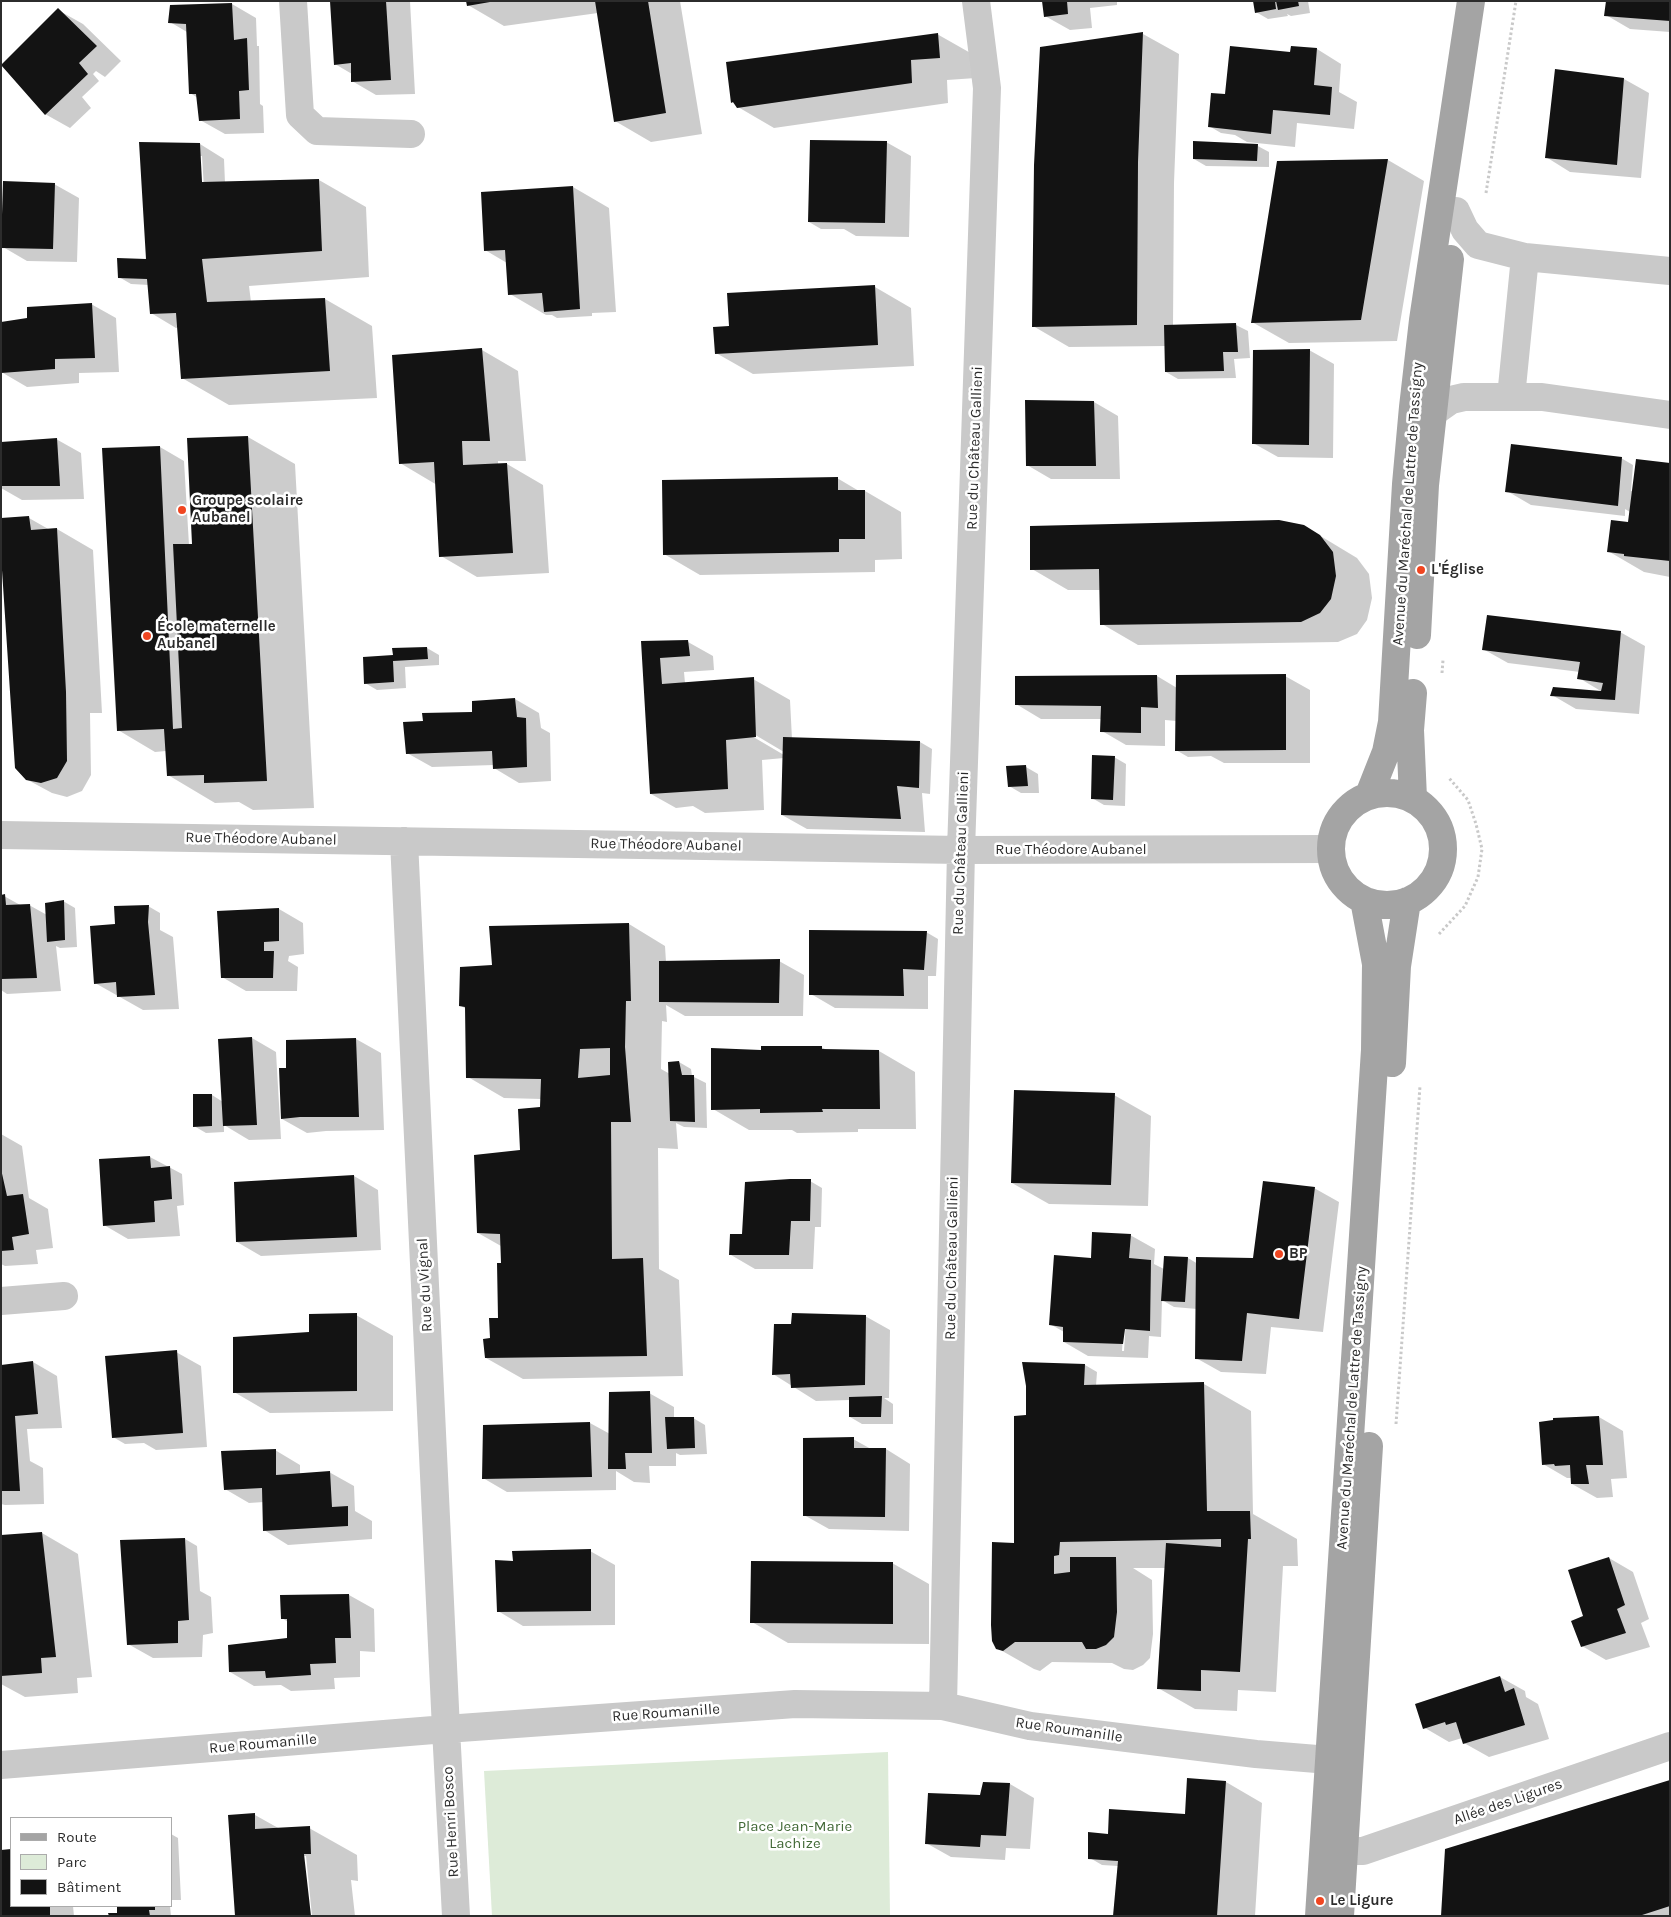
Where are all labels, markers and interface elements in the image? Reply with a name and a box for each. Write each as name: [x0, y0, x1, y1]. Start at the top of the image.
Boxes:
street label: Avenue du Maréchal de Lattre de Tassigny: [1389, 362, 1427, 646]
street label: Rue du Château Gallieni: [963, 366, 987, 530]
place label: Groupe scolaire Aubanel: [192, 492, 303, 527]
marker: Groupe scolaire Aubanel: [176, 504, 188, 516]
place label: L'Église: [1431, 561, 1484, 579]
marker: L'Église: [1415, 564, 1427, 576]
place label: École maternelle Aubanel: [157, 618, 276, 653]
marker: École maternelle Aubanel: [141, 630, 153, 642]
street label: Rue du Château Gallieni: [949, 771, 973, 935]
street label: Rue Théodore Aubanel: [185, 829, 337, 849]
street label: Rue Théodore Aubanel: [590, 835, 742, 855]
street label: Rue Théodore Aubanel: [995, 841, 1147, 859]
street label: Rue du Château Gallieni: [942, 1176, 962, 1340]
street label: Rue du Vignal: [414, 1238, 436, 1332]
place label: BP: [1289, 1245, 1307, 1263]
marker: BP: [1273, 1248, 1285, 1260]
street label: Avenue du Maréchal de Lattre de Tassigny: [1333, 1266, 1371, 1550]
street label: Rue Roumanille: [612, 1700, 720, 1726]
street label: Rue Roumanille: [1014, 1714, 1124, 1746]
street label: Rue Roumanille: [208, 1730, 318, 1758]
street label: Rue Henri Bosco: [439, 1766, 463, 1878]
street label: Allée des Ligures: [1451, 1775, 1565, 1829]
legend: [10, 1817, 172, 1907]
park label: Place Jean-Marie Lachize: [738, 1818, 852, 1853]
text: Route: [57, 1828, 97, 1846]
text: Parc: [57, 1853, 87, 1871]
text: Bâtiment: [57, 1878, 121, 1896]
place label: Le Ligure: [1330, 1892, 1393, 1910]
marker: Le Ligure: [1314, 1895, 1326, 1907]

